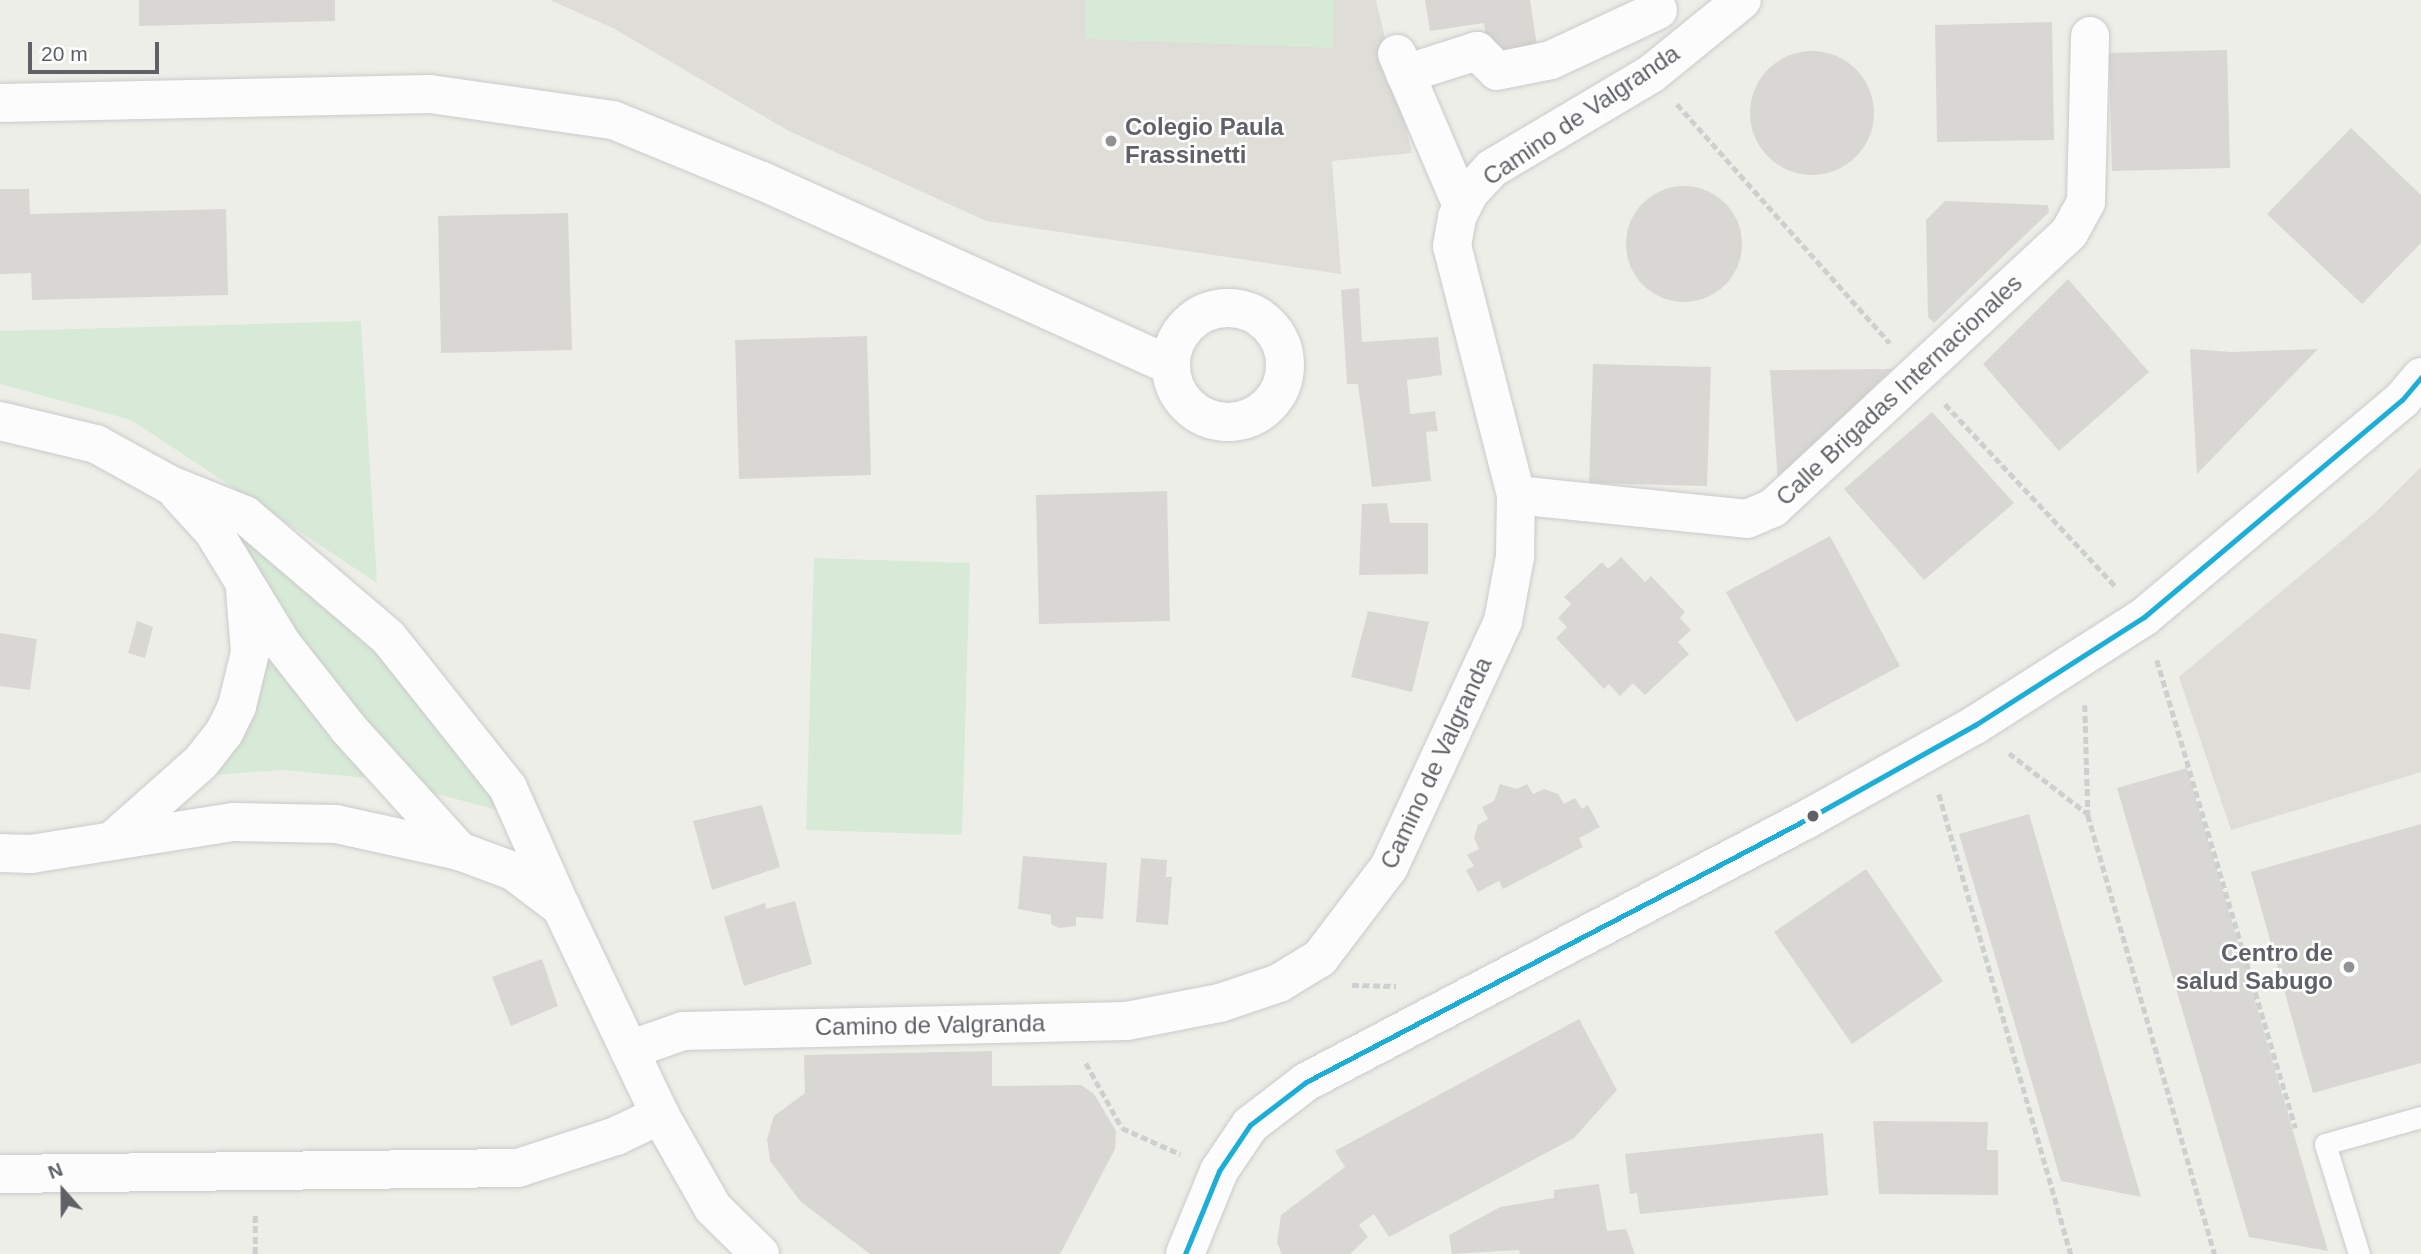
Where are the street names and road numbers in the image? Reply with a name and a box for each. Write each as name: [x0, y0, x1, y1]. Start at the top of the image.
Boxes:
street label: Camino de Valgranda: [1477, 39, 1685, 191]
street label: Calle Brigadas Internacionales: [1770, 268, 2028, 512]
street label: Camino de Valgranda: [1374, 653, 1498, 873]
street label: Camino de Valgranda: [815, 1009, 1045, 1041]

